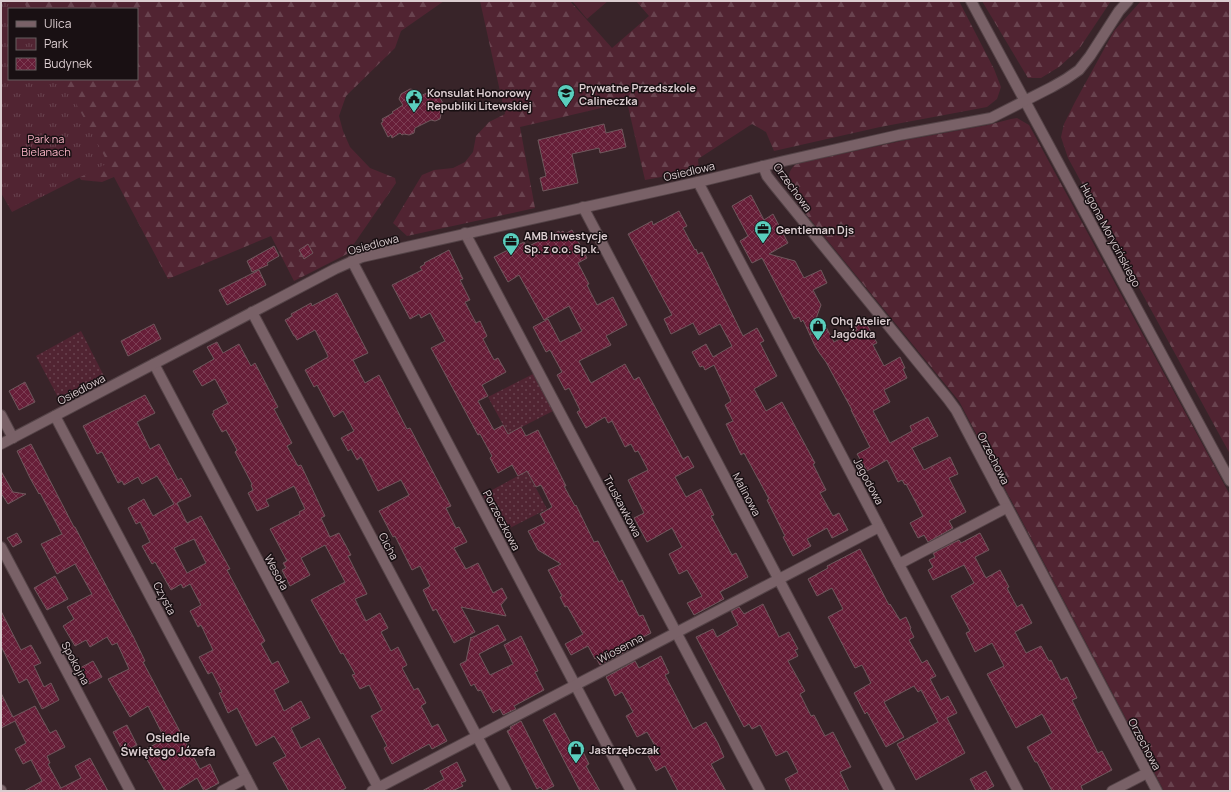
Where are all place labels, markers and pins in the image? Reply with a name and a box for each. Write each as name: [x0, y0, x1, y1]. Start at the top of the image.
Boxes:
place label: Prywatne Przedszkole Calineczka: [579, 80, 696, 108]
school or university icon: Prywatne Przedszkole Calineczka: [556, 83, 576, 108]
place label: Konsulat Honorowy Republiki Litewskiej: [427, 85, 532, 113]
public building icon: Konsulat Honorowy Republiki Litewskiej: [404, 88, 424, 113]
office icon: Gentleman Djs: [753, 219, 773, 244]
place label: Gentleman Djs: [776, 222, 854, 237]
place label: AMB Inwestycje Sp. z o.o. Sp.k.: [524, 228, 608, 256]
office icon: AMB Inwestycje Sp. z o.o. Sp.k.: [501, 231, 521, 256]
place label: Ohq Atelier Jagódka: [831, 313, 891, 341]
shop icon: Ohq Atelier Jagódka: [808, 316, 828, 341]
shop icon: Jastrzębczak: [566, 739, 586, 764]
place label: Jastrzębczak: [589, 742, 660, 757]

